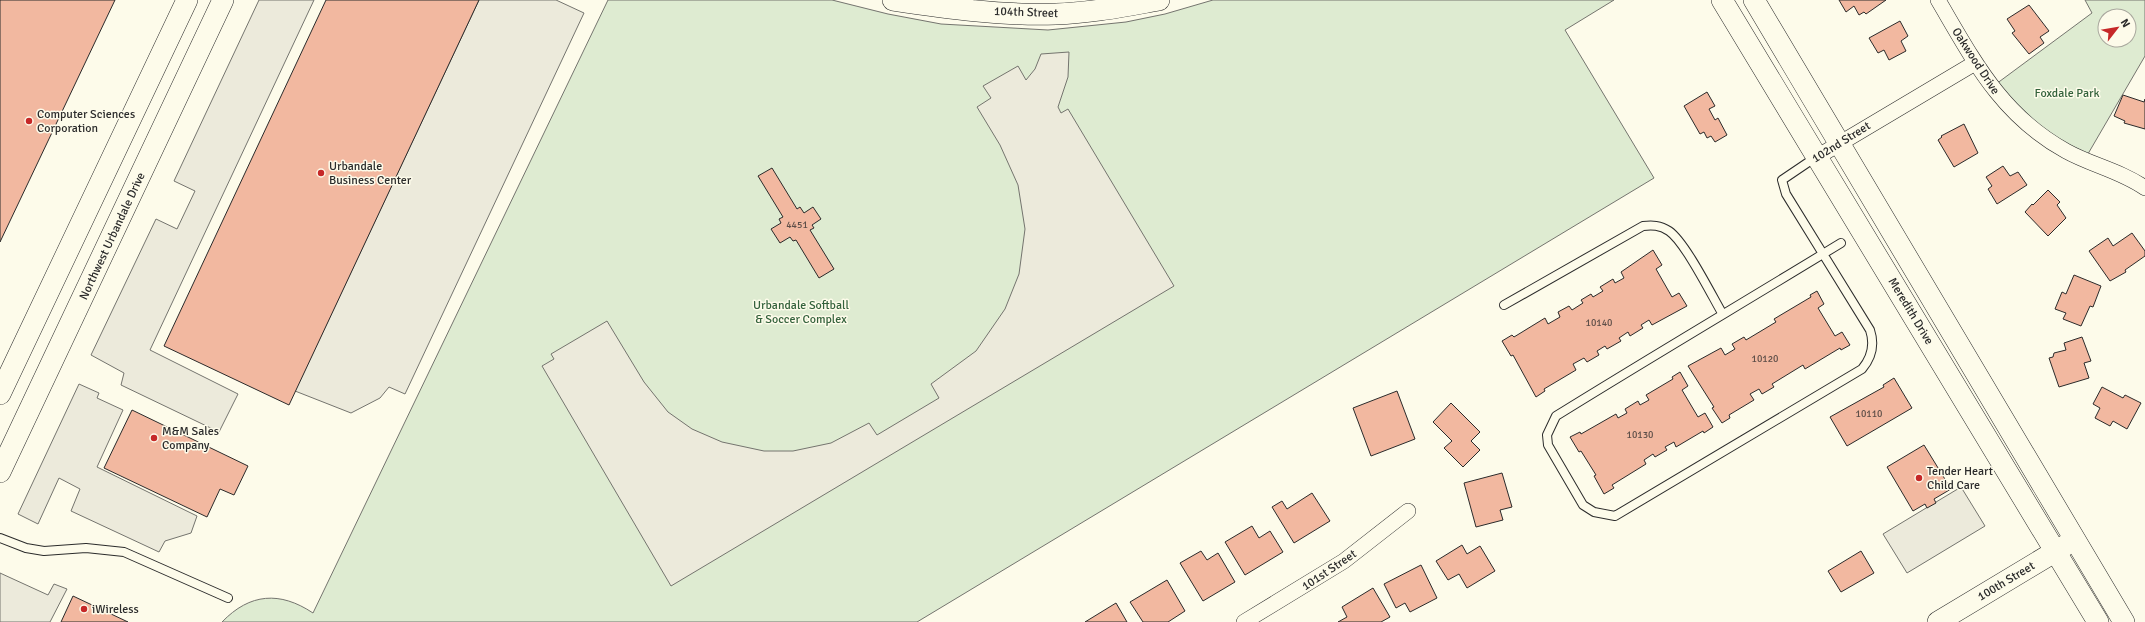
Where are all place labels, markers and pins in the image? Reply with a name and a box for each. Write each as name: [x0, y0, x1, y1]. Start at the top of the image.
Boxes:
place label: Computer Sciences Corporation: [37, 107, 135, 136]
marker: Computer Sciences Corporation: [24, 116, 34, 126]
place label: Urbandale Business Center: [329, 159, 412, 188]
marker: Urbandale Business Center: [316, 168, 326, 178]
place label: M&M Sales Company: [162, 424, 219, 453]
marker: M&M Sales Company: [149, 433, 159, 443]
place label: Tender Heart Child Care: [1927, 464, 1993, 493]
marker: Tender Heart Child Care: [1914, 473, 1924, 483]
place label: iWireless: [92, 602, 139, 617]
marker: iWireless: [79, 604, 89, 614]

